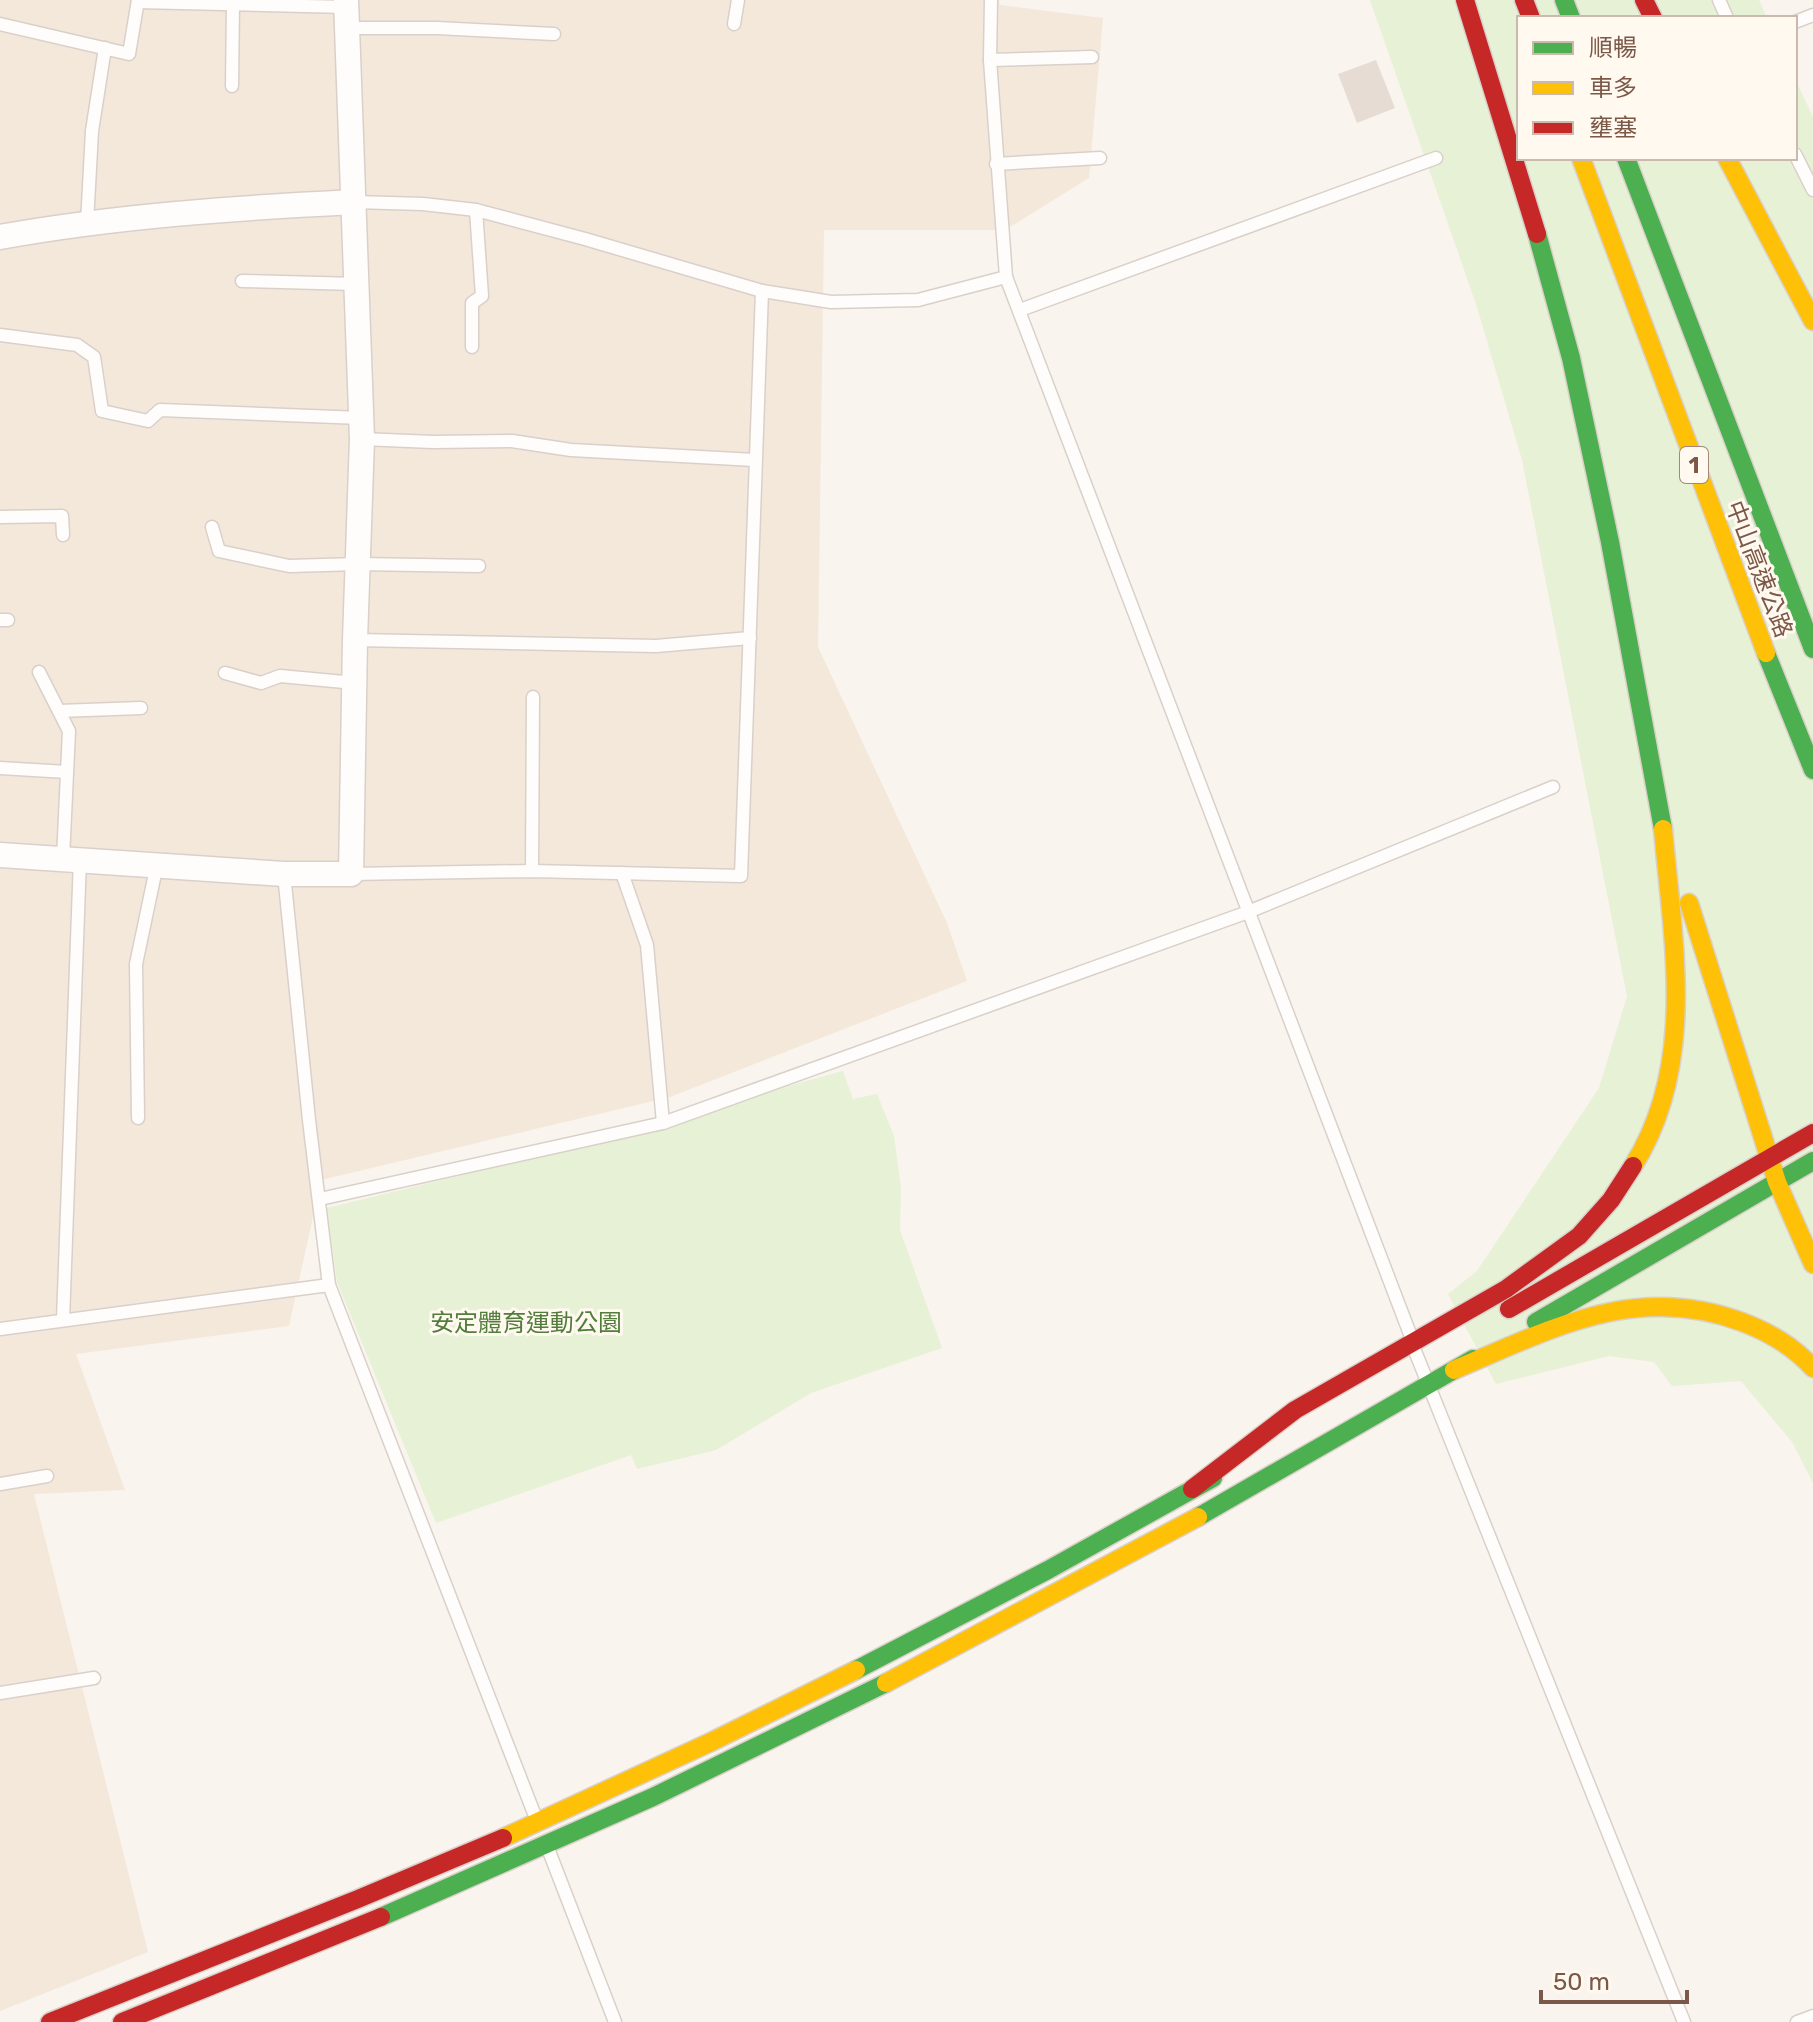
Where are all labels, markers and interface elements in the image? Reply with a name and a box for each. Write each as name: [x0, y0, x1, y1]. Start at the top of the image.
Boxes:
legend: [1517, 16, 1797, 160]
text: 順暢: [1589, 34, 1637, 62]
text: 車多: [1589, 74, 1637, 102]
text: 壅塞: [1589, 114, 1637, 142]
road number: 1: [1680, 447, 1708, 483]
street label: 中山高速公路: [1720, 497, 1798, 641]
park label: 安定體育運動公園: [430, 1309, 622, 1337]
scale bar: [1541, 1954, 1687, 2004]
text: 50 m: [1553, 1968, 1610, 1996]

